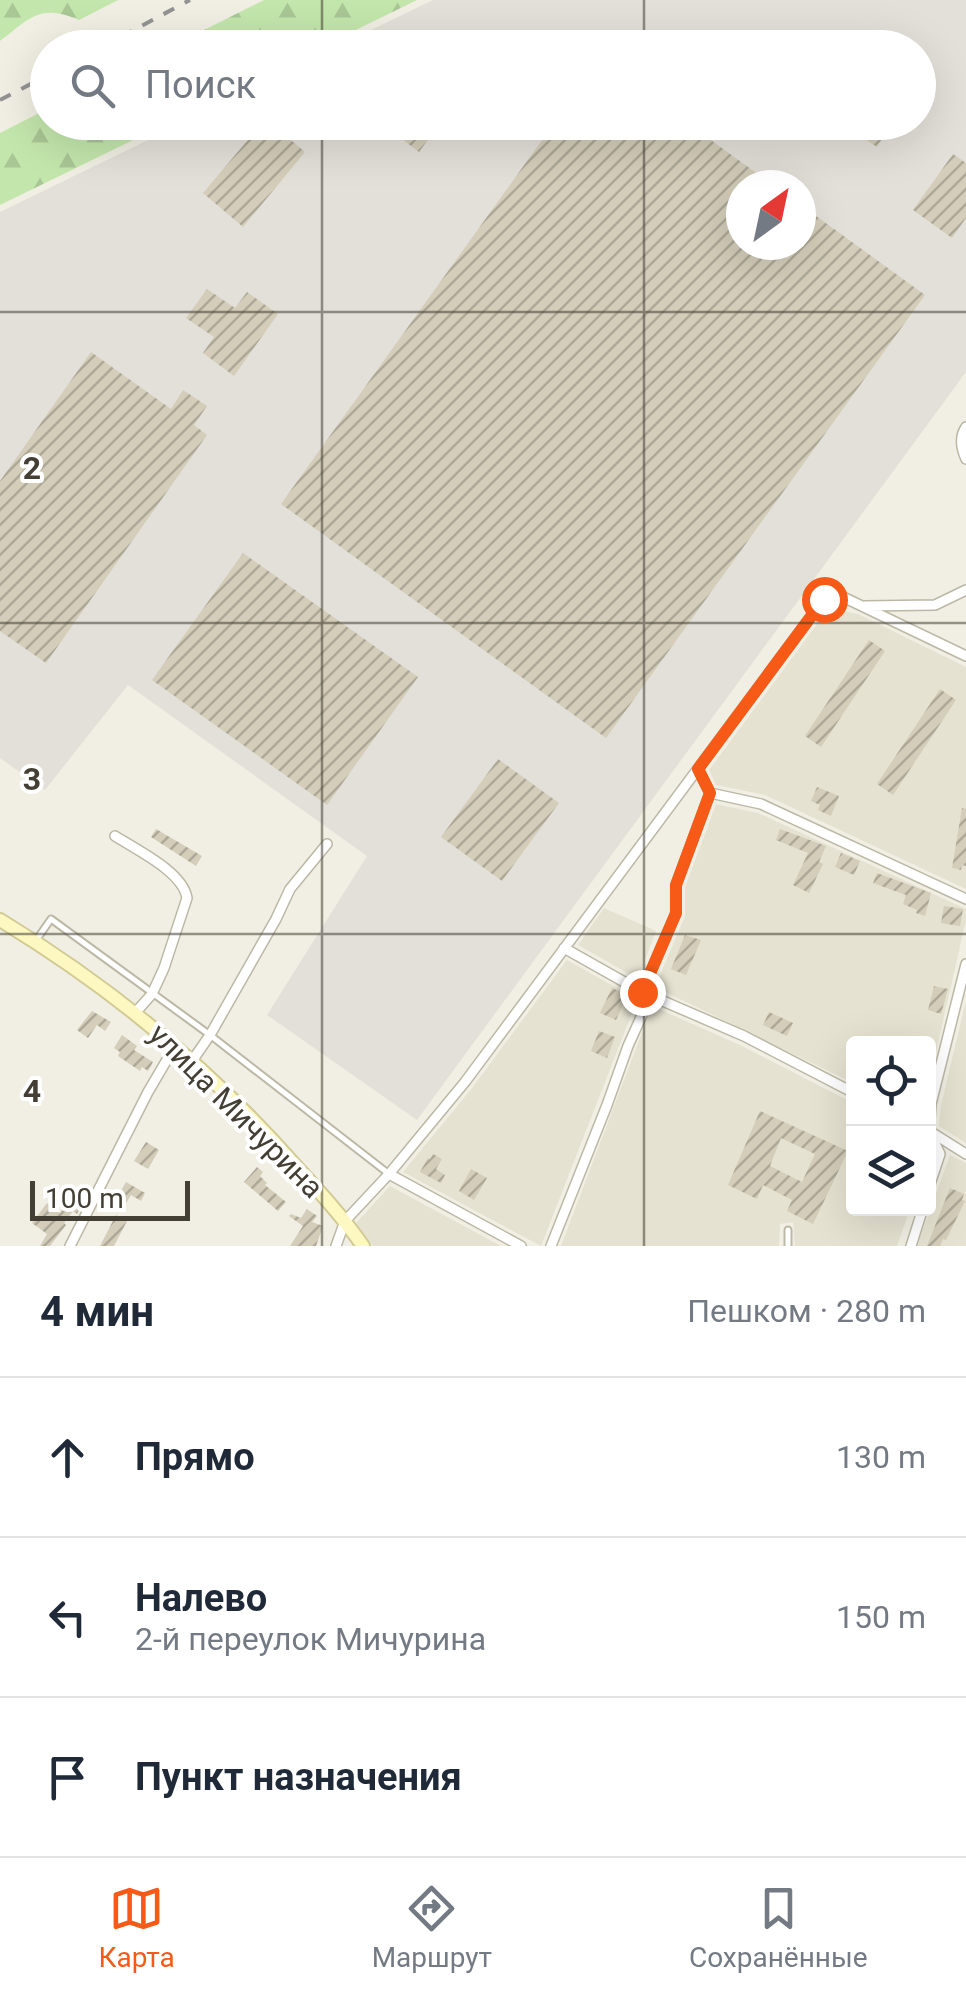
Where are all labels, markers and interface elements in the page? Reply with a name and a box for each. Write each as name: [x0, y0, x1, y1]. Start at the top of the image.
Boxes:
search box: [30, 30, 936, 140]
icon: search: [65, 58, 120, 113]
text: Поиск: [145, 63, 256, 107]
north arrow: [726, 170, 816, 260]
text: 2: [23, 449, 41, 487]
route start: [802, 577, 848, 623]
text: 3: [23, 760, 41, 798]
route end: [620, 970, 666, 1016]
street label: улица Мичурина: [142, 1016, 331, 1205]
map controls: [846, 1036, 936, 1216]
button: locate: [846, 1036, 936, 1126]
text: 4: [23, 1072, 41, 1110]
button: layers: [846, 1126, 936, 1216]
scale bar: [30, 1176, 190, 1220]
text: 100 m: [45, 1182, 124, 1215]
text: 4 мин: [40, 1287, 154, 1336]
text: Пешком · 280 m: [687, 1292, 926, 1330]
icon: ahead: [40, 1430, 95, 1485]
text: Прямо: [135, 1435, 255, 1479]
text: 130 m: [836, 1438, 926, 1476]
text: Налево: [135, 1576, 267, 1620]
icon: left: [40, 1590, 95, 1645]
text: 150 m: [836, 1598, 926, 1636]
text: 2-й переулок Мичурина: [135, 1620, 486, 1658]
icon: arrive: [40, 1750, 95, 1805]
text: Пункт назначения: [135, 1755, 462, 1799]
tab: Карта: [98, 1881, 175, 1974]
tab: Маршрут: [372, 1881, 492, 1974]
tab: Сохранённые: [689, 1881, 868, 1974]

